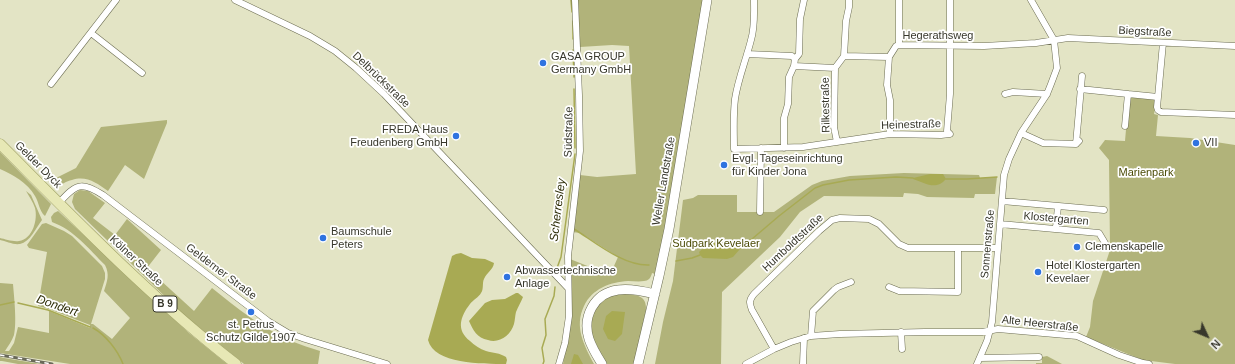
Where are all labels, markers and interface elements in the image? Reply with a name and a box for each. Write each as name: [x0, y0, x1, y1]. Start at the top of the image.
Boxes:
street label: Biegstraße: [1118, 24, 1172, 40]
street label: Hegerathsweg: [903, 29, 973, 43]
street label: Delbrückstraße: [350, 49, 412, 111]
place label: GASA GROUP Germany GmbH: [551, 50, 631, 76]
marker: GASA GROUP Germany GmbH: [538, 58, 548, 68]
street label: Rilkestraße: [819, 77, 833, 133]
street label: Südstraße: [562, 107, 576, 157]
street label: Heinestraße: [881, 117, 941, 133]
place label: FREDA Haus Freudenberg GmbH: [350, 123, 448, 149]
marker: FREDA Haus Freudenberg GmbH: [451, 131, 461, 141]
street label: Weller Landstraße: [650, 136, 678, 226]
place label: VII: [1204, 136, 1217, 150]
marker: VII: [1191, 138, 1201, 148]
street label: Gelder Dyck: [12, 139, 64, 191]
place label: Evgl. Tageseinrichtung für Kinder Jona: [732, 152, 843, 178]
marker: Evgl. Tageseinrichtung für Kinder Jona: [719, 160, 729, 170]
park label: Marienpark: [1118, 166, 1174, 180]
water label: Scherresley: [547, 178, 569, 242]
street label: Sonnenstraße: [978, 209, 998, 279]
street label: Klostergarten: [1023, 210, 1089, 228]
street label: Humboldtstraße: [760, 211, 826, 275]
place label: Baumschule Peters: [331, 225, 392, 251]
street label: Kölner Straße: [107, 233, 165, 289]
marker: Baumschule Peters: [318, 233, 328, 243]
park label: Südpark Kevelaer: [672, 237, 760, 251]
place label: Clemenskapelle: [1085, 240, 1163, 254]
street label: Gelderner Straße: [183, 241, 259, 303]
marker: Clemenskapelle: [1072, 242, 1082, 252]
place label: Hotel Klostergarten Kevelaer: [1046, 259, 1140, 285]
place label: Abwassertechnische Anlage: [515, 264, 616, 290]
marker: Hotel Klostergarten Kevelaer: [1033, 267, 1043, 277]
marker: Abwassertechnische Anlage: [502, 272, 512, 282]
water label: Dondert: [34, 292, 80, 320]
road number: B 9: [153, 296, 177, 312]
marker: st. Petrus Schutz Gilde 1907: [246, 307, 256, 317]
street label: Alte Heerstraße: [1001, 313, 1079, 335]
north arrow: [1187, 316, 1227, 356]
place label: st. Petrus Schutz Gilde 1907: [206, 318, 296, 344]
text: N: [1209, 337, 1223, 351]

